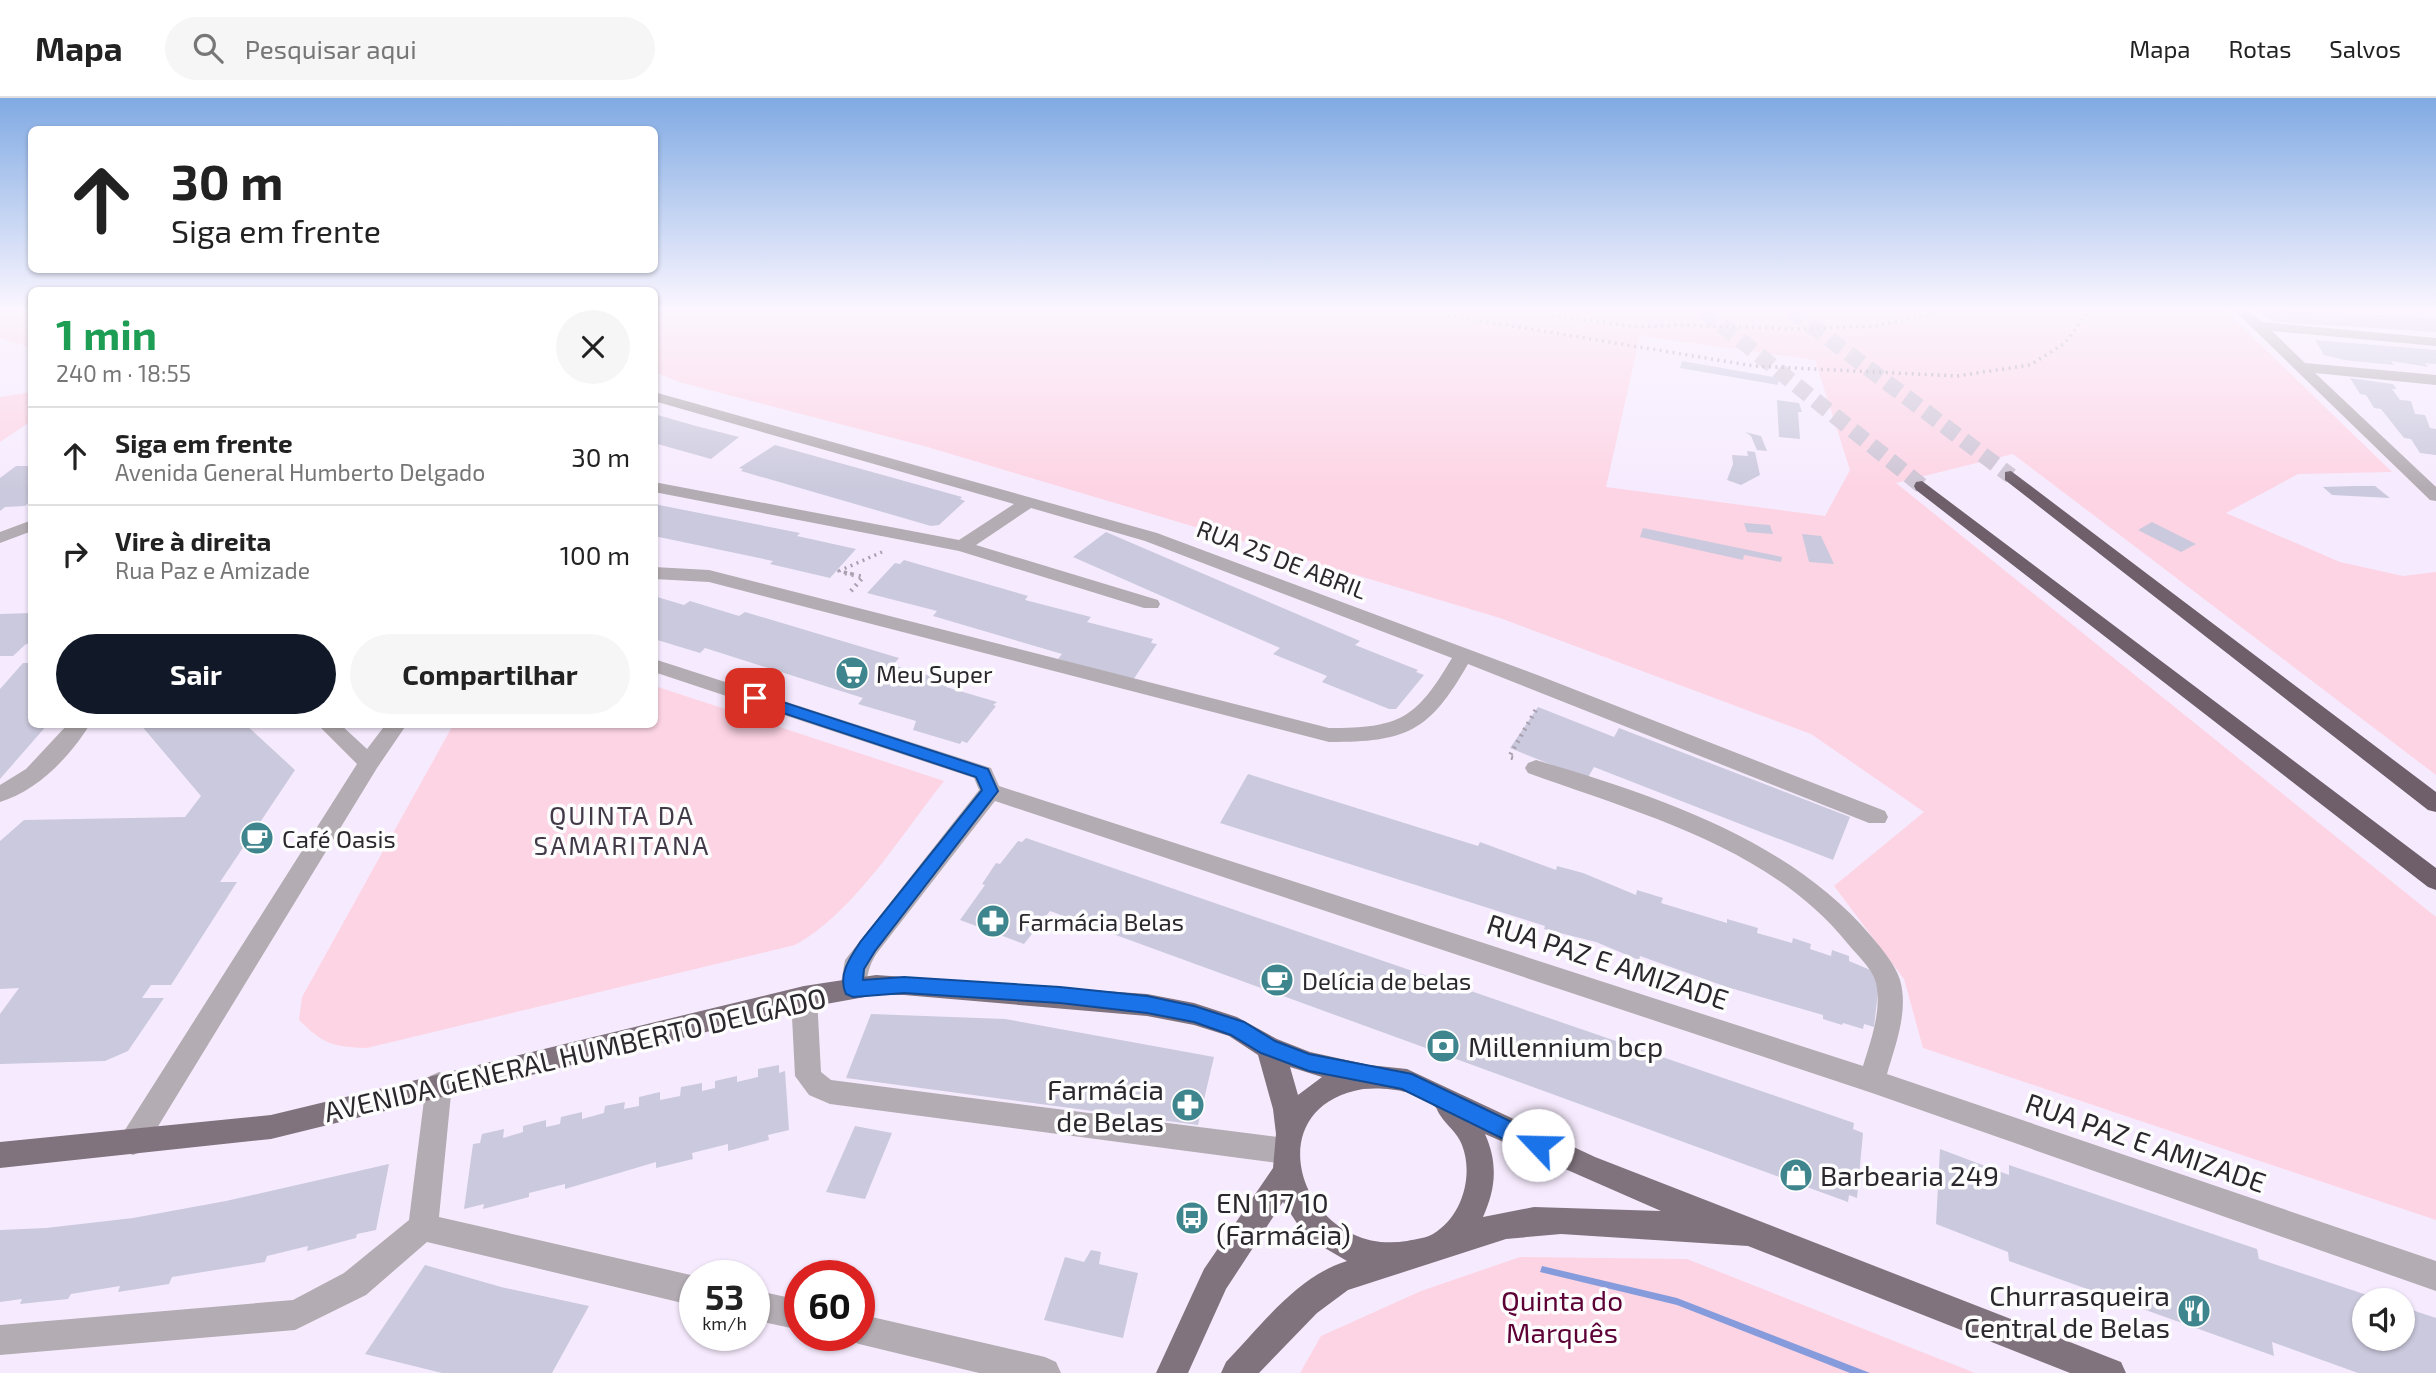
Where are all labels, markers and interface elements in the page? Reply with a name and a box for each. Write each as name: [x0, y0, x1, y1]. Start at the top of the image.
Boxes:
search box: [165, 17, 655, 80]
text: Mapa: [35, 28, 123, 68]
icon: search: [189, 29, 227, 67]
text: Pesquisar aqui: [245, 33, 417, 64]
text: Mapa: [2129, 34, 2191, 63]
text: Rotas: [2229, 34, 2291, 63]
text: Salvos: [2329, 34, 2401, 63]
text: 30 m: [171, 151, 283, 210]
icon: ahead: [56, 154, 147, 245]
text: Siga em frente: [171, 211, 381, 249]
text: 1 min: [56, 308, 157, 358]
button: close: [556, 310, 630, 384]
text: 240 m · 18:55: [56, 359, 191, 387]
text: Siga em frente: [115, 427, 293, 458]
icon: ahead: [56, 437, 94, 475]
text: 30 m: [571, 441, 630, 472]
text: Avenida General Humberto Delgado: [115, 458, 485, 486]
street label: RUA 25 DE ABRIL: [1193, 513, 1371, 605]
text: Vire à direita: [115, 525, 271, 556]
icon: right: [56, 535, 94, 573]
text: 100 m: [560, 539, 630, 570]
text: Rua Paz e Amizade: [115, 556, 310, 584]
button: Sair: [56, 634, 336, 714]
button: Compartilhar: [350, 634, 630, 714]
supermarket icon: Meu Super: [833, 654, 871, 692]
place label: Meu Super: [876, 659, 993, 688]
pin: [725, 668, 785, 728]
icon: arrive: [736, 679, 774, 717]
district label: QUINTA DA SAMARITANA: [534, 799, 710, 860]
cafe icon: Café Oasis: [238, 819, 276, 857]
place label: Café Oasis: [282, 824, 396, 853]
pharmacy icon: Farmácia Belas: [974, 902, 1012, 940]
street label: RUA PAZ E AMIZADE: [1483, 906, 1733, 1016]
place label: Farmácia Belas: [1018, 907, 1184, 936]
cafe icon: Delícia de belas: [1258, 961, 1296, 999]
place label: Delícia de belas: [1302, 966, 1471, 995]
street label: AVENIDA GENERAL HUMBERTO DELGADO: [321, 980, 829, 1128]
bank icon: Millennium bcp: [1424, 1027, 1462, 1065]
place label: Millennium bcp: [1468, 1029, 1663, 1063]
place label: Farmácia de Belas: [1047, 1072, 1164, 1138]
street label: RUA PAZ E AMIZADE: [2021, 1085, 2271, 1199]
pharmacy icon: Farmácia de Belas: [1169, 1086, 1207, 1124]
position arrow: [1501, 1108, 1575, 1182]
shop icon: Barbearia 249: [1777, 1156, 1815, 1194]
place label: Barbearia 249: [1820, 1158, 1999, 1192]
place label: EN 117 10 (Farmácia): [1216, 1185, 1351, 1251]
bus stop icon: EN 117 10 (Farmácia): [1173, 1199, 1211, 1237]
speed limit sign: 60: [784, 1260, 875, 1351]
text: 53: [705, 1275, 744, 1317]
place label: Churrasqueira Central de Belas: [1964, 1278, 2170, 1344]
park label: Quinta do Marquês: [1501, 1283, 1623, 1349]
map controls: [2352, 1288, 2415, 1351]
button: sound: [2352, 1288, 2415, 1351]
restaurant icon: Churrasqueira Central de Belas: [2175, 1292, 2213, 1330]
text: km/h: [702, 1312, 747, 1334]

